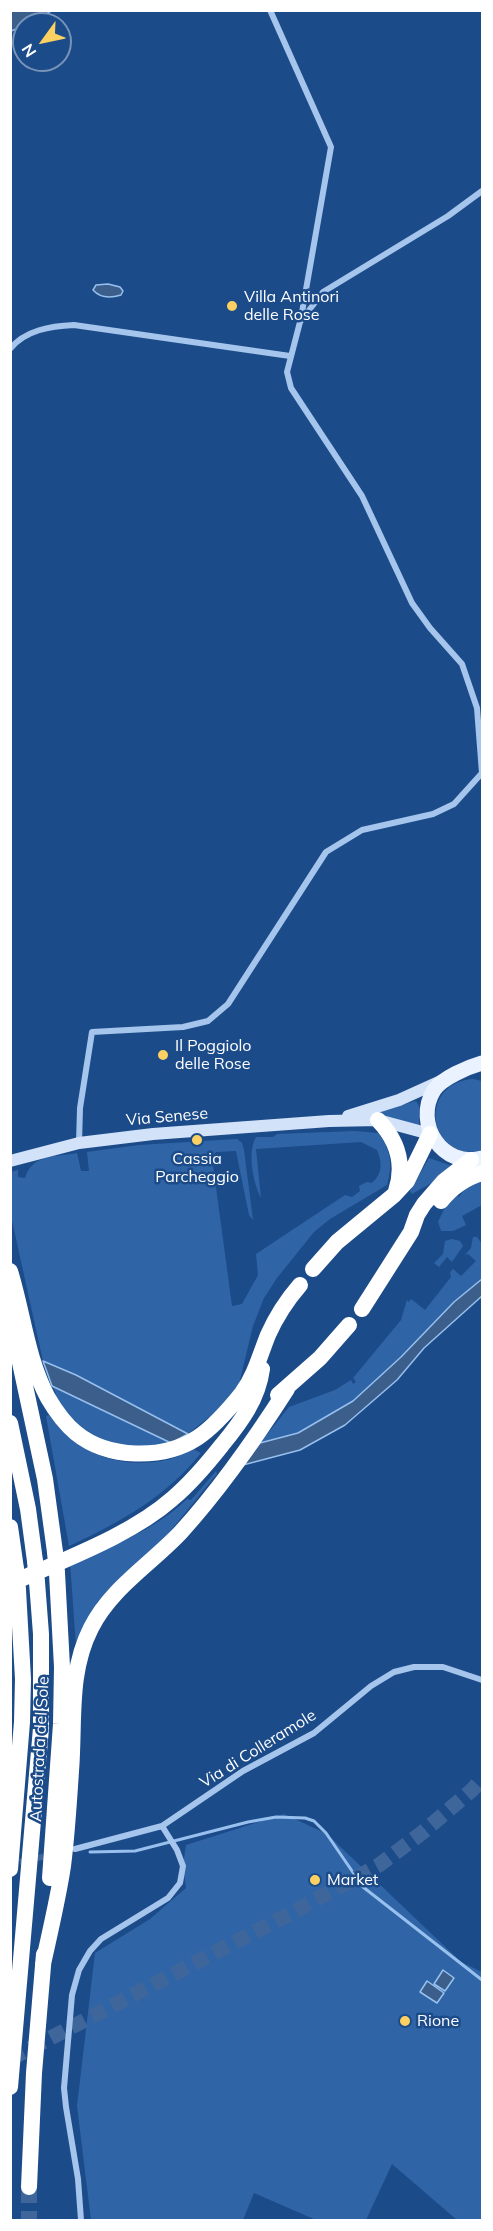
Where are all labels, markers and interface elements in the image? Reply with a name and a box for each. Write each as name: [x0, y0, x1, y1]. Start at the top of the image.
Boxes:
north arrow: [12, 12, 72, 72]
text: N: [17, 40, 40, 61]
place label: Villa Antinori delle Rose: [244, 287, 339, 325]
marker: Villa Antinori delle Rose: [225, 299, 239, 313]
place label: Il Poggiolo delle Rose: [175, 1036, 252, 1074]
marker: Il Poggiolo delle Rose: [156, 1048, 170, 1062]
street label: Via Senese: [125, 1104, 209, 1130]
marker: Cassia Parcheggio: [190, 1133, 204, 1147]
place label: Cassia Parcheggio: [155, 1149, 239, 1187]
street label: Autostrada del Sole: [27, 1676, 53, 1822]
street label: Via di Colleramole: [196, 1706, 320, 1792]
place label: Market: [327, 1870, 378, 1890]
marker: Market: [308, 1873, 322, 1887]
place label: Rione: [417, 2011, 459, 2031]
marker: Rione: [398, 2014, 412, 2028]

